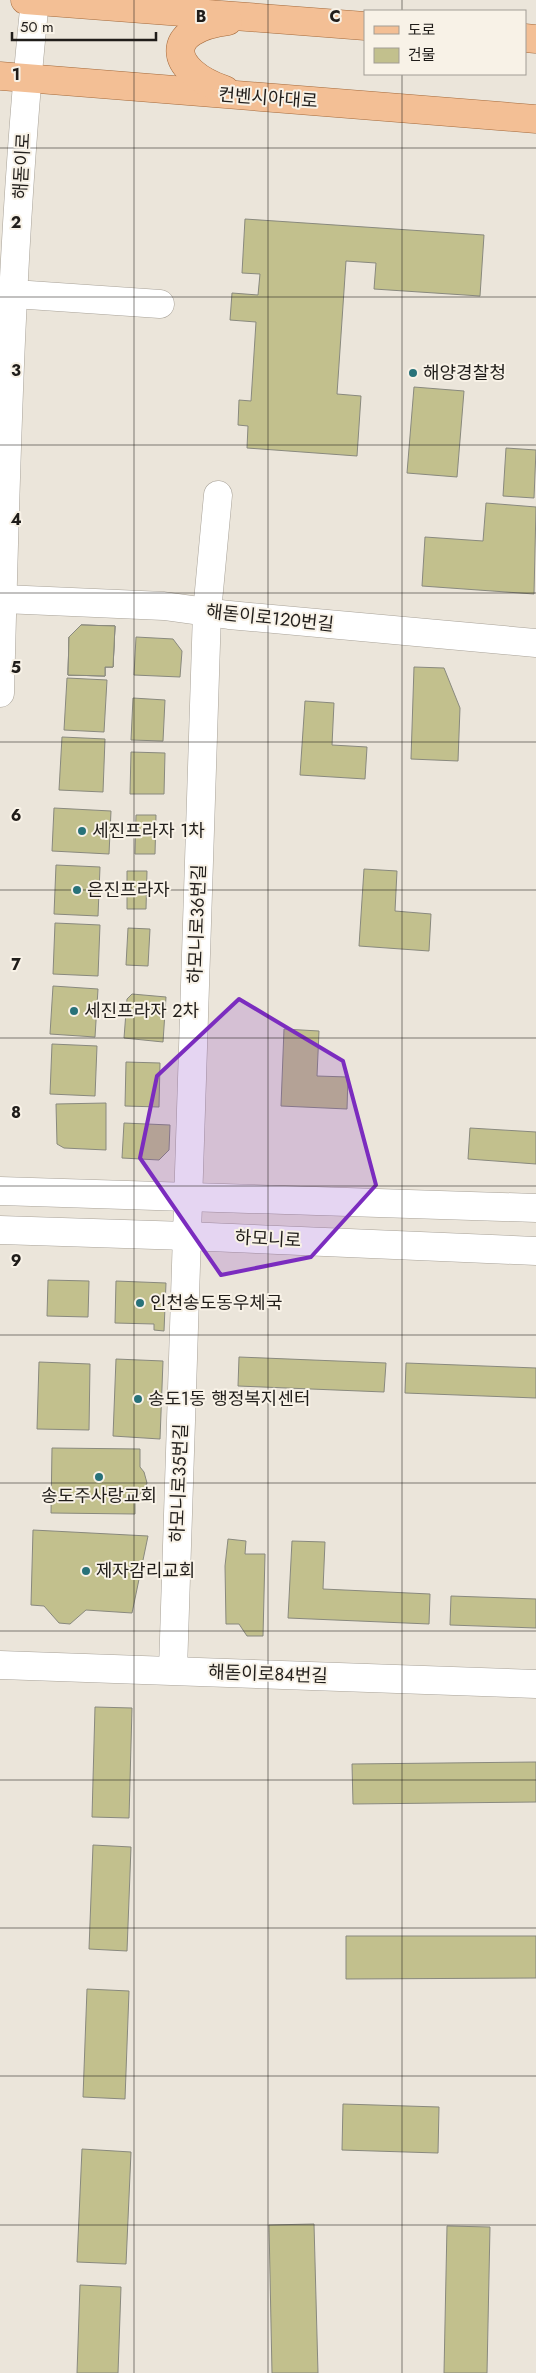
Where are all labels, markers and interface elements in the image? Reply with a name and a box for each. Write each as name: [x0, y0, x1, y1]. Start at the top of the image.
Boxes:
text: B: [196, 5, 206, 28]
text: C: [329, 5, 341, 28]
scale bar: [12, 10, 156, 42]
legend: [364, 10, 526, 75]
text: 50 m: [20, 16, 54, 38]
text: 도로: [408, 19, 436, 41]
text: 건물: [408, 44, 436, 66]
text: 1: [12, 63, 20, 86]
street label: 컨벤시아대로: [218, 82, 318, 114]
street label: 해돋이로: [7, 132, 37, 200]
text: 2: [11, 211, 21, 234]
text: 3: [11, 359, 21, 382]
place label: 해양경찰청: [423, 360, 506, 386]
marker: 해양경찰청: [407, 367, 419, 379]
text: 4: [10, 508, 22, 531]
street label: 해돋이로120번길: [205, 598, 335, 638]
text: 5: [11, 656, 21, 679]
text: 6: [11, 804, 21, 827]
place label: 세진프라자 1차: [92, 818, 205, 844]
marker: 세진프라자 1차: [76, 825, 88, 837]
street label: 하모니로36번길: [182, 864, 212, 984]
place label: 은진프라자: [87, 877, 170, 903]
marker: 은진프라자: [71, 884, 83, 896]
text: 7: [11, 953, 21, 976]
place label: 세진프라자 2차: [84, 998, 199, 1024]
marker: 세진프라자 2차: [68, 1005, 80, 1017]
text: 8: [11, 1101, 21, 1124]
street label: 하모니로: [234, 1224, 302, 1254]
text: 9: [11, 1249, 21, 1272]
place label: 인천송도동우체국: [150, 1290, 282, 1316]
marker: 인천송도동우체국: [134, 1297, 146, 1309]
place label: 송도1동 행정복지센터: [148, 1386, 311, 1412]
marker: 송도1동 행정복지센터: [132, 1393, 144, 1405]
street label: 하모니로35번길: [164, 1423, 194, 1543]
marker: 송도주사랑교회: [93, 1471, 105, 1483]
place label: 송도주사랑교회: [41, 1483, 157, 1509]
place label: 제자감리교회: [96, 1558, 195, 1584]
marker: 제자감리교회: [80, 1565, 92, 1577]
street label: 해돋이로84번길: [208, 1659, 328, 1689]

